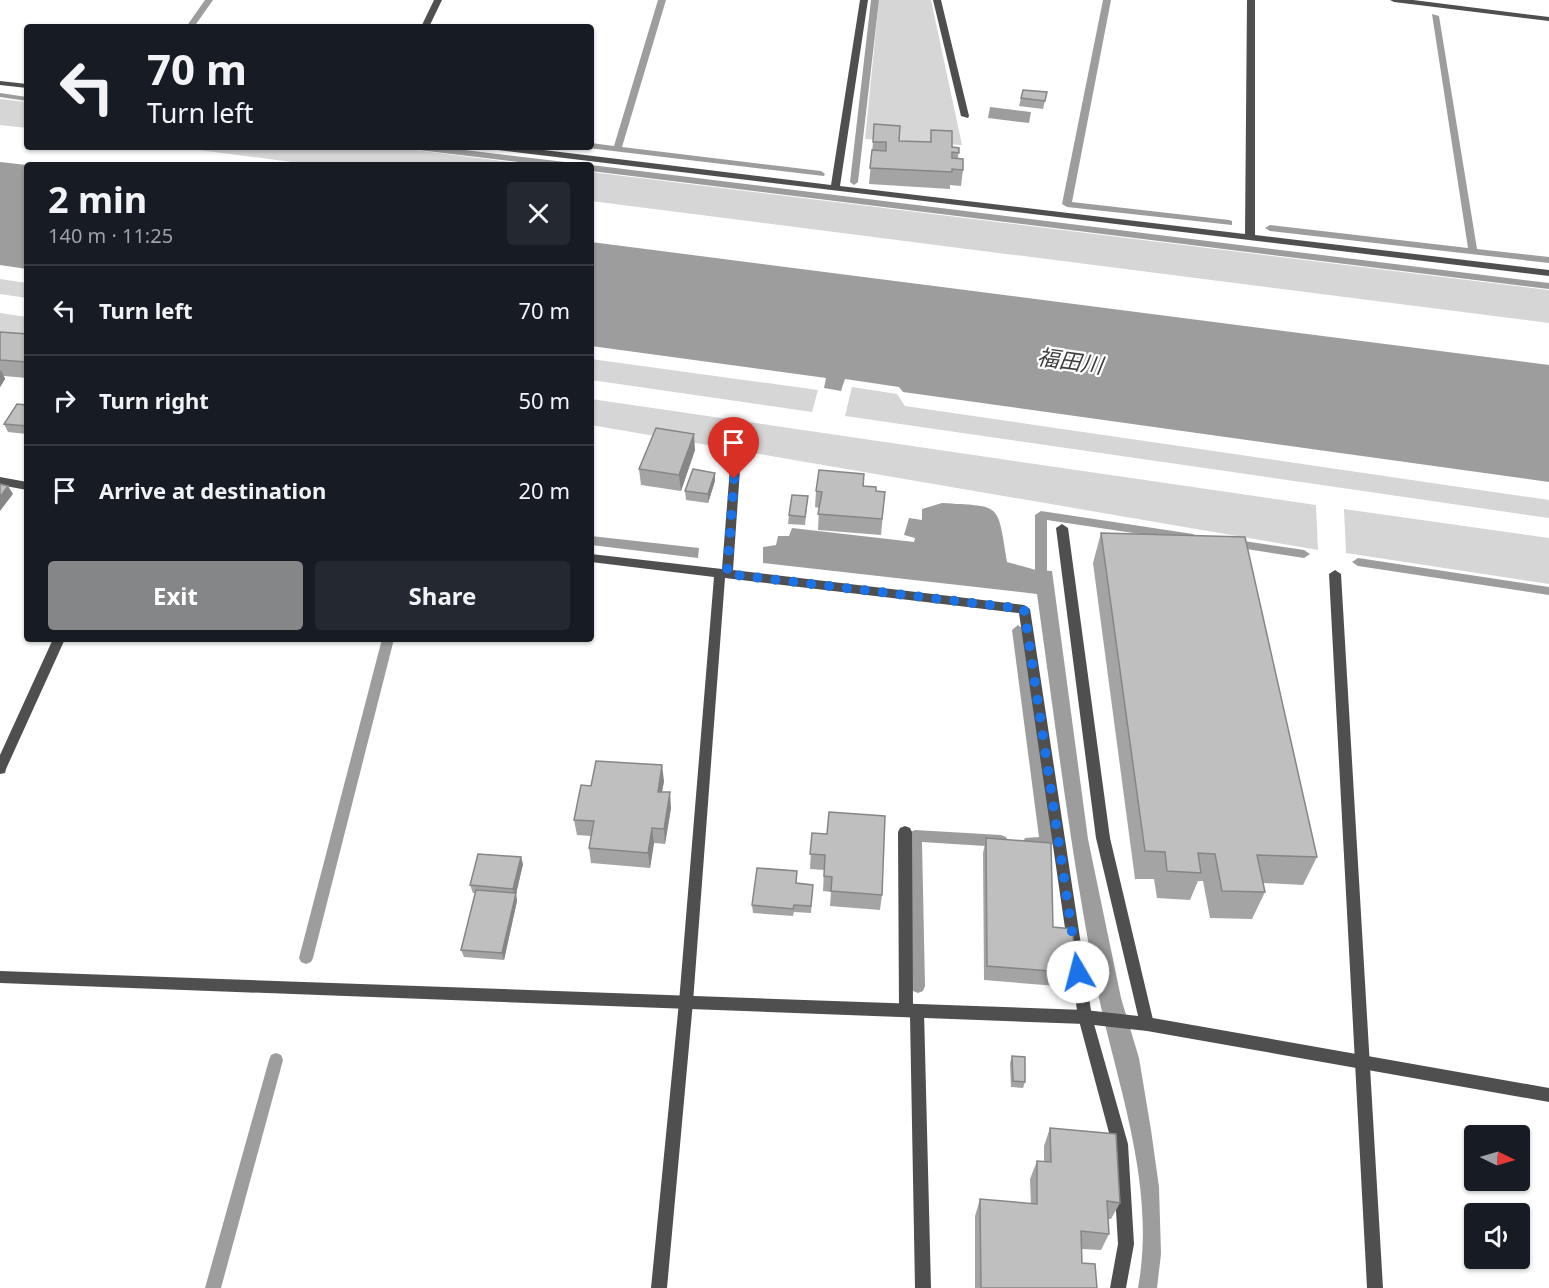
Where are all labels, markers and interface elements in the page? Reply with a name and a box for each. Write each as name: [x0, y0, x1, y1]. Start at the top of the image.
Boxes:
text: 70 m: [147, 40, 247, 97]
icon: left: [48, 48, 126, 126]
text: Turn left: [147, 94, 253, 131]
text: 2 min: [48, 175, 147, 224]
button: close: [507, 182, 570, 245]
text: 140 m · 11:25: [48, 222, 173, 249]
icon: left: [48, 294, 81, 327]
text: Turn left: [99, 295, 193, 325]
text: 70 m: [519, 295, 570, 325]
water label: 福田川: [1035, 341, 1107, 380]
icon: right: [48, 384, 81, 417]
text: Turn right: [99, 385, 209, 415]
text: 50 m: [519, 385, 570, 415]
pin: [708, 417, 759, 479]
icon: arrive: [717, 426, 750, 459]
icon: arrive: [48, 474, 81, 507]
text: Arrive at destination: [99, 475, 326, 505]
text: 20 m: [519, 475, 570, 505]
button: Exit: [48, 561, 303, 630]
button: Share: [315, 561, 570, 630]
position arrow: [1046, 940, 1110, 1004]
north arrow: [1464, 1125, 1530, 1191]
map controls: [1464, 1125, 1530, 1269]
button: sound: [1464, 1203, 1530, 1269]

